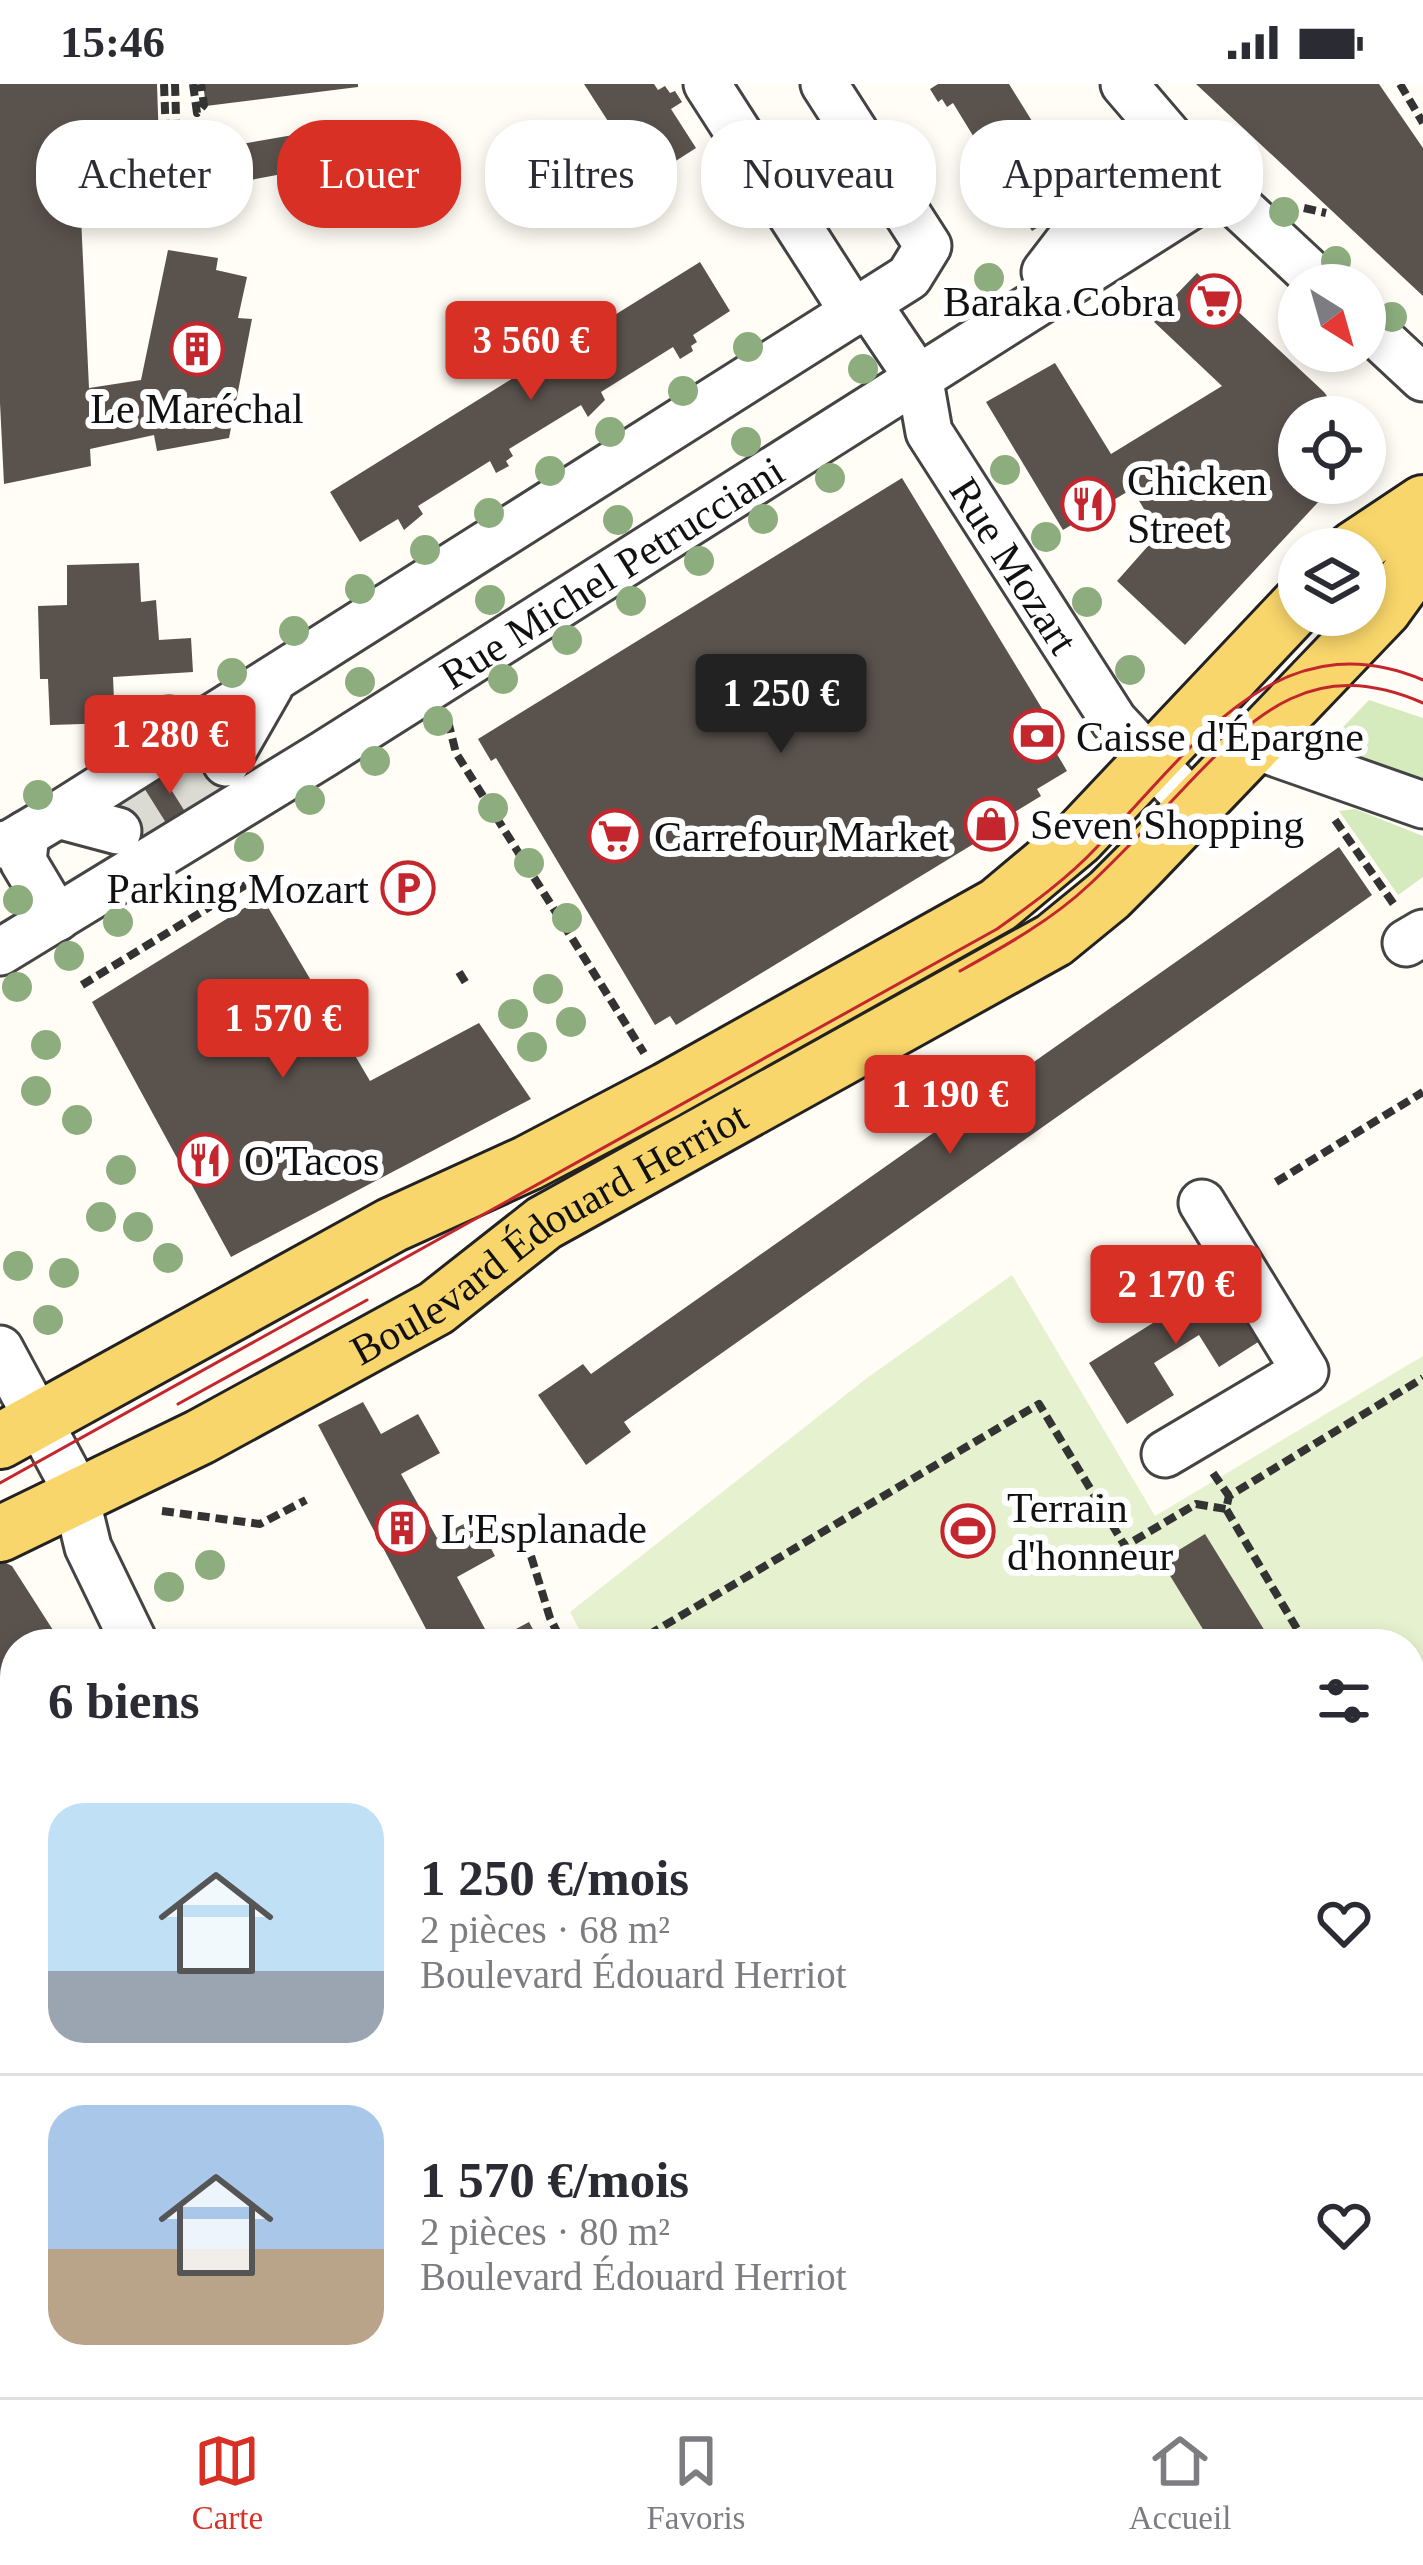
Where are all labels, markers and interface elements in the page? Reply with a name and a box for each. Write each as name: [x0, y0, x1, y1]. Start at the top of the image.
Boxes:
text: 15:46: [60, 17, 165, 67]
chip: Acheter: [36, 120, 253, 228]
chip: Louer: [277, 120, 461, 228]
chip: Filtres: [485, 120, 677, 228]
chip: Nouveau: [701, 120, 936, 228]
chip: Appartement: [960, 120, 1263, 228]
north arrow: [1278, 264, 1386, 372]
map controls: [1278, 264, 1386, 636]
supermarket icon: Baraka Cobra: [1186, 273, 1242, 329]
place label: Baraka Cobra: [943, 279, 1175, 325]
pin: 3 560 €: [420, 301, 642, 403]
text: 3 560 €: [473, 318, 590, 361]
building icon: Le Maréchal: [169, 321, 225, 377]
place label: Le Maréchal: [90, 386, 304, 432]
button: locate: [1278, 396, 1386, 504]
street label: Rue Michel Petrucciani: [432, 448, 792, 698]
place label: Chicken Street: [1127, 458, 1267, 552]
street label: Rue Mozart: [940, 469, 1087, 663]
restaurant icon: Chicken Street: [1060, 476, 1116, 532]
button: layers: [1278, 528, 1386, 636]
pin: 1 250 €: [670, 654, 892, 756]
text: 1 250 €: [723, 671, 840, 714]
pin: 1 280 €: [59, 695, 281, 797]
bank icon: Caisse d'Épargne: [1009, 708, 1065, 764]
text: 1 280 €: [112, 712, 229, 755]
place label: Caisse d'Épargne: [1076, 714, 1364, 760]
shop icon: Seven Shopping: [963, 796, 1019, 852]
place label: Seven Shopping: [1030, 802, 1304, 848]
supermarket icon: Carrefour Market: [587, 808, 643, 864]
place label: Carrefour Market: [654, 814, 949, 860]
parking icon: Parking Mozart: [380, 860, 436, 916]
place label: Parking Mozart: [107, 866, 369, 912]
pin: 1 570 €: [172, 979, 394, 1081]
text: 1 570 €: [225, 996, 342, 1039]
pin: 1 190 €: [839, 1055, 1061, 1157]
text: 1 190 €: [892, 1072, 1009, 1115]
street label: Boulevard Édouard Herriot: [343, 1093, 755, 1374]
restaurant icon: O'Tacos: [177, 1132, 233, 1188]
place label: O'Tacos: [244, 1138, 379, 1184]
pin: 2 170 €: [1065, 1245, 1287, 1347]
text: 2 170 €: [1118, 1262, 1235, 1305]
place label: Terrain d'honneur: [1007, 1485, 1173, 1579]
building icon: L'Esplanade: [374, 1500, 430, 1556]
sports icon: Terrain d'honneur: [940, 1503, 996, 1559]
place label: L'Esplanade: [441, 1506, 647, 1552]
icon: filters: [1311, 1668, 1377, 1734]
text: 6 biens: [48, 1673, 200, 1729]
text: 1 250 €/mois: [420, 1850, 689, 1906]
icon: home: [144, 1851, 288, 1995]
icon: heart: [1311, 1890, 1377, 1956]
text: 2 pièces · 68 m²: [420, 1908, 670, 1951]
text: Boulevard Édouard Herriot: [420, 1953, 847, 1996]
text: 1 570 €/mois: [420, 2152, 689, 2208]
icon: home: [144, 2153, 288, 2297]
icon: heart: [1311, 2192, 1377, 2258]
text: 2 pièces · 80 m²: [420, 2210, 670, 2253]
text: Boulevard Édouard Herriot: [420, 2255, 847, 2298]
tab: Carte: [192, 2428, 263, 2537]
tab: Favoris: [646, 2428, 745, 2537]
tab: Accueil: [1129, 2428, 1231, 2537]

